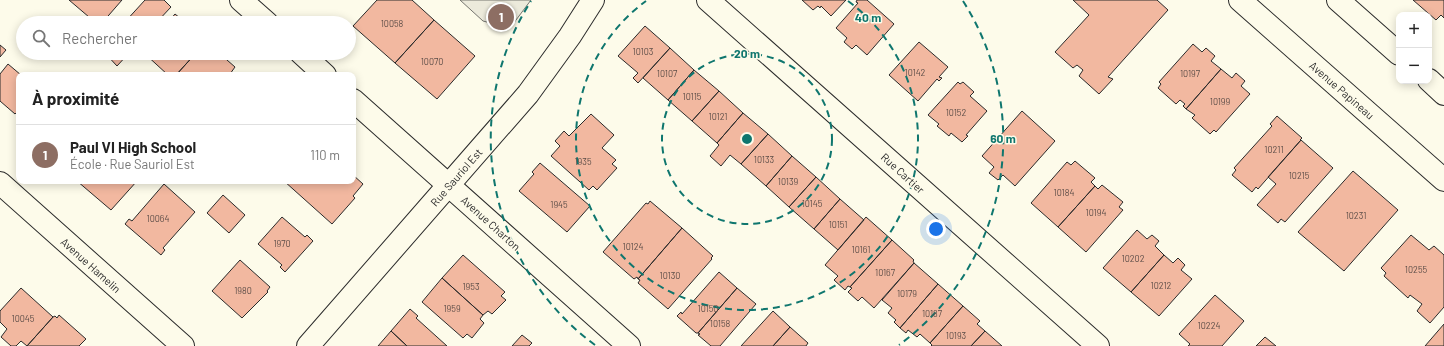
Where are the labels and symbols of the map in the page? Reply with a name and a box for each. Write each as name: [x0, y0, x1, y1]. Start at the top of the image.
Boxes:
pin: 1: [488, 2, 514, 32]
text: 40 m: [855, 10, 881, 24]
house number: 10058: [381, 18, 404, 29]
house number: 10103: [633, 46, 654, 57]
text: 20 m: [734, 46, 760, 60]
house number: 10070: [421, 56, 443, 67]
street label: Avenue Papineau: [1307, 58, 1377, 122]
house number: 10142: [905, 67, 926, 78]
house number: 10107: [657, 68, 678, 79]
house number: 10197: [1180, 68, 1201, 79]
house number: 10115: [683, 91, 702, 102]
house number: 10199: [1210, 96, 1231, 107]
house number: 10152: [946, 107, 966, 118]
house number: 10121: [709, 111, 727, 122]
text: 60 m: [990, 131, 1016, 145]
centre of rings: [740, 132, 754, 146]
house number: 10211: [1264, 144, 1284, 155]
street label: Rue Sauriol Est: [427, 146, 485, 208]
street label: Rue Cartier: [879, 150, 927, 196]
house number: 10133: [754, 154, 775, 165]
house number: 1935: [574, 156, 592, 167]
house number: 10215: [1289, 170, 1310, 181]
house number: 10139: [778, 176, 799, 187]
house number: 10184: [1054, 187, 1074, 198]
street label: Avenue Charton: [459, 193, 523, 253]
house number: 10145: [802, 198, 823, 209]
house number: 1945: [550, 199, 568, 210]
house number: 10194: [1086, 207, 1106, 218]
house number: 10231: [1346, 210, 1366, 221]
house number: 10064: [147, 213, 169, 224]
house number: 10151: [829, 219, 847, 230]
your location: [926, 219, 946, 239]
street label: Avenue Hamelin: [58, 235, 124, 295]
house number: 1970: [273, 238, 291, 249]
house number: 10124: [623, 241, 643, 252]
house number: 10161: [852, 244, 870, 255]
house number: 10202: [1122, 253, 1145, 264]
house number: 10255: [1405, 264, 1428, 275]
house number: 10167: [875, 267, 896, 278]
house number: 10130: [660, 270, 680, 281]
house number: 10212: [1151, 280, 1172, 291]
house number: 1953: [462, 281, 480, 292]
house number: 1980: [234, 285, 252, 296]
house number: 10179: [897, 288, 917, 299]
house number: 1959: [443, 303, 461, 314]
house number: 10150: [698, 303, 718, 314]
house number: 10187: [922, 308, 943, 319]
house number: 10045: [12, 313, 35, 324]
house number: 10158: [710, 318, 731, 329]
house number: 10224: [1198, 320, 1220, 331]
house number: 10193: [946, 330, 967, 341]

